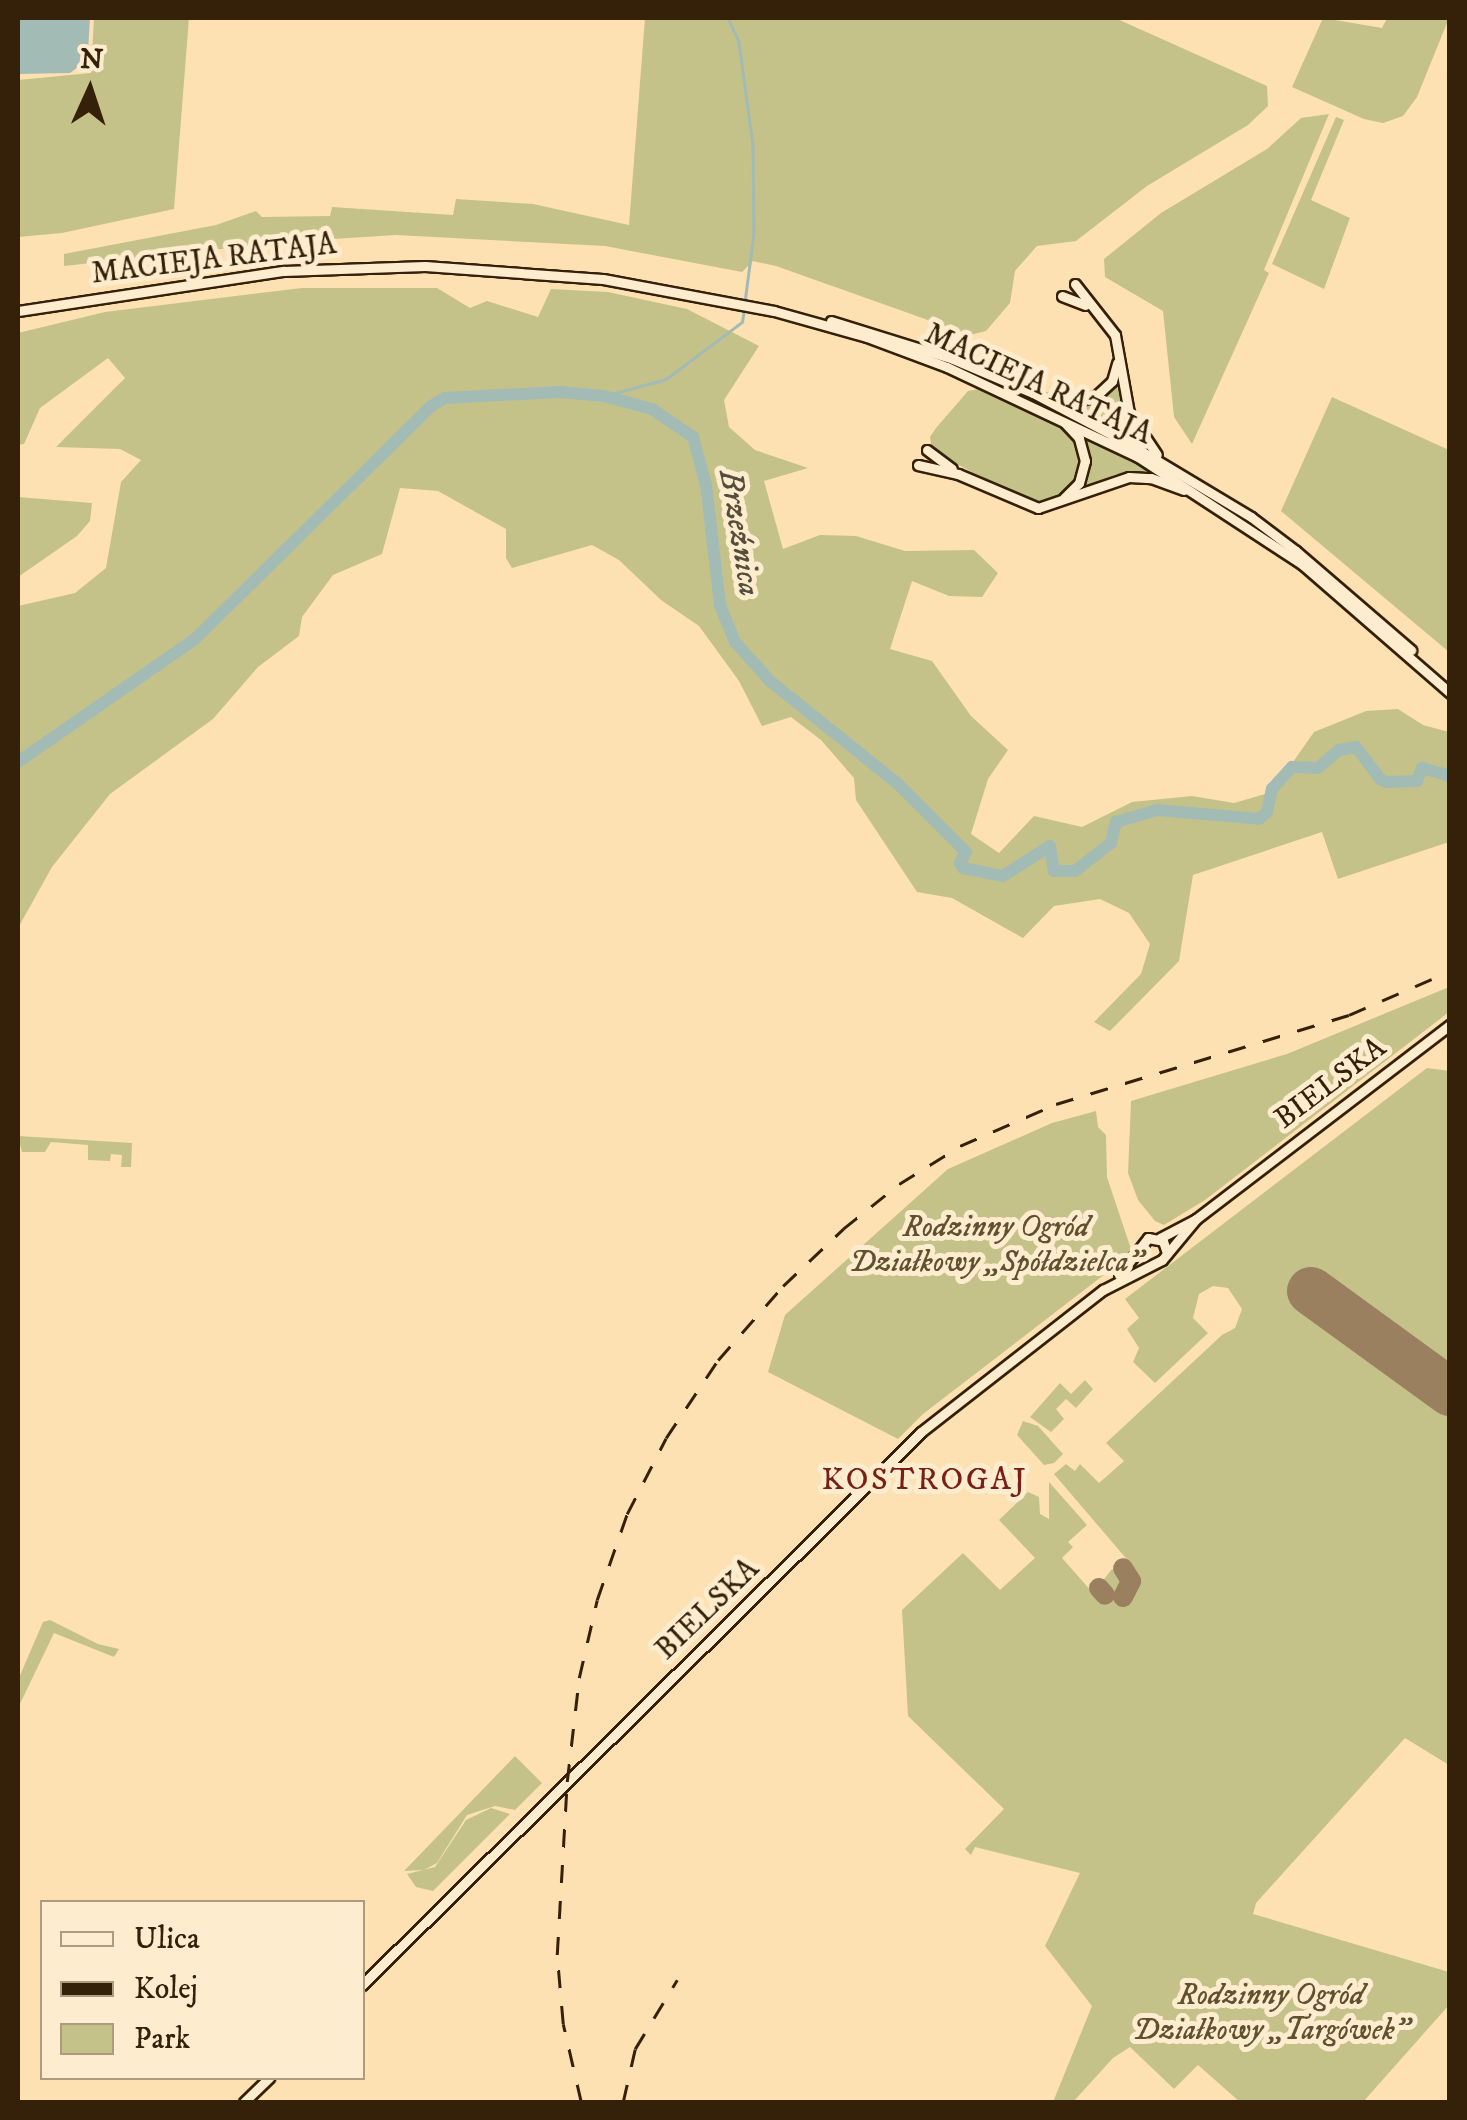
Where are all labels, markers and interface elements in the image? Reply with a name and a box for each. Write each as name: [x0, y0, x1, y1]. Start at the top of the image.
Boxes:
north arrow: [40, 40, 140, 140]
text: N: [79, 41, 104, 78]
street label: MACIEJA RATAJA: [90, 227, 338, 293]
street label: MACIEJA RATAJA: [919, 317, 1157, 453]
water label: Brzeźnica: [710, 467, 768, 599]
street label: BIELSKA: [1268, 1030, 1394, 1138]
park label: Rodzinny Ogród Działkowy „Spółdzielca”: [849, 1210, 1143, 1280]
district label: KOSTROGAJ: [822, 1461, 1028, 1499]
street label: BIELSKA: [649, 1552, 767, 1668]
legend: [40, 1900, 365, 2080]
text: Ulica: [134, 1921, 200, 1958]
text: Kolej: [134, 1971, 198, 2008]
park label: Rodzinny Ogród Działkowy „Targówek”: [1133, 1978, 1409, 2048]
text: Park: [134, 2021, 190, 2058]

